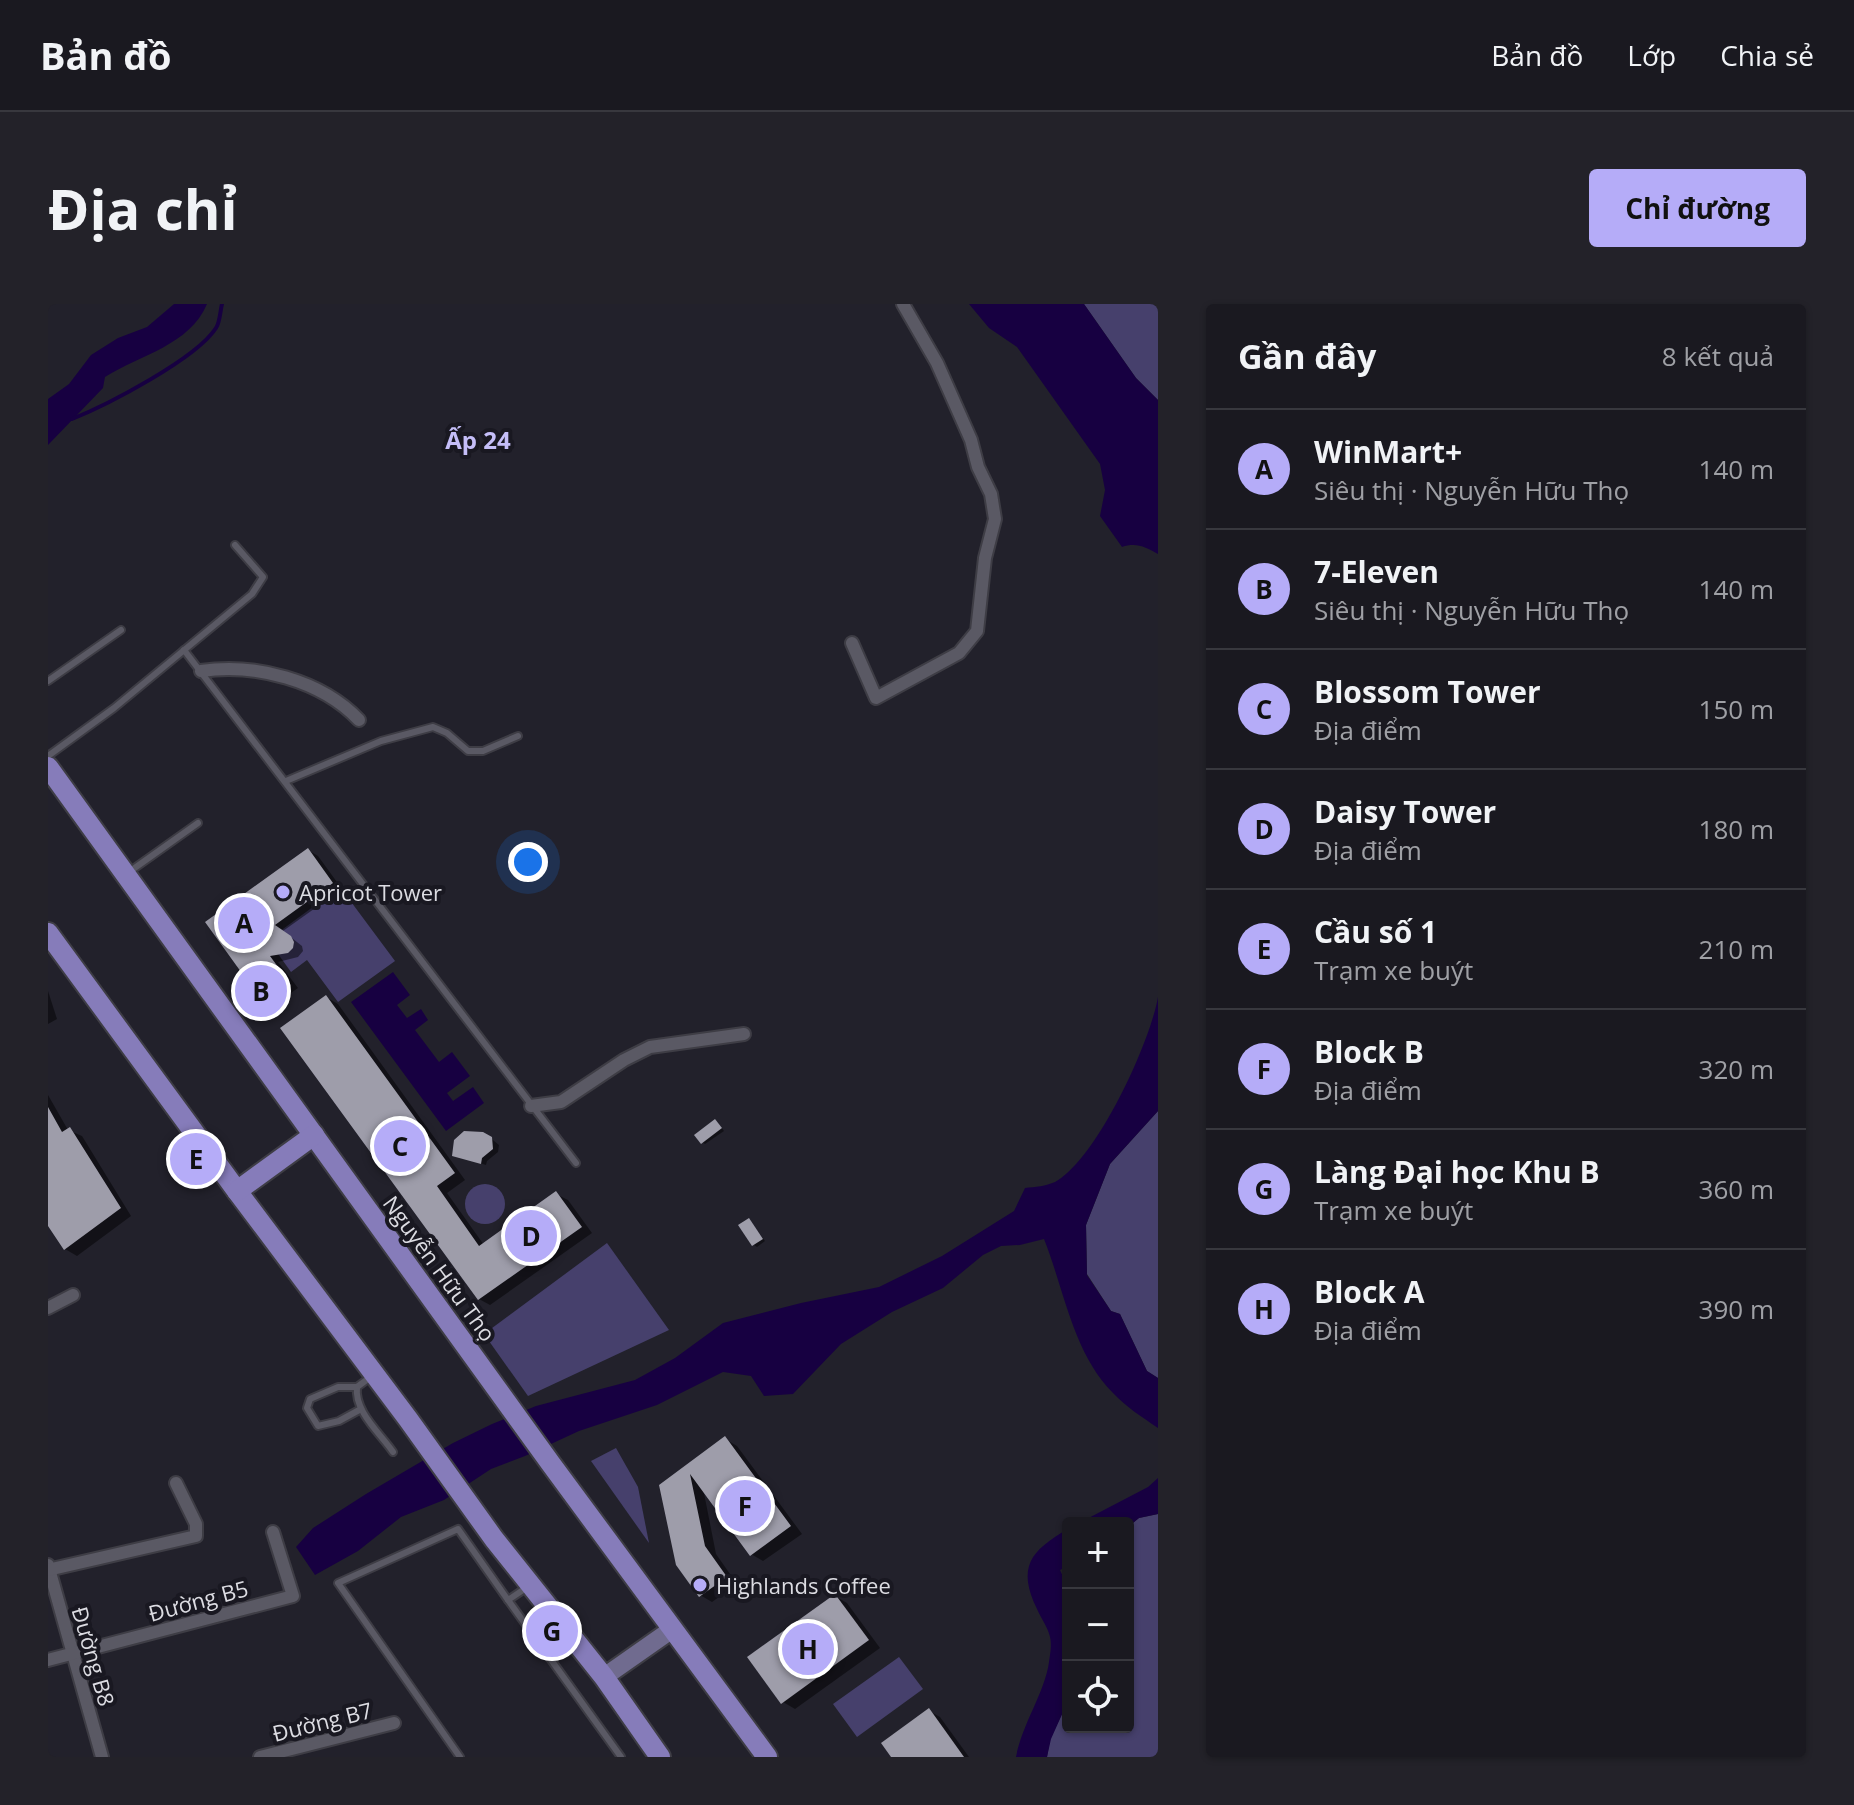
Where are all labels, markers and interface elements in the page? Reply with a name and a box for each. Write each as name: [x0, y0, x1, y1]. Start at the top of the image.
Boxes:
text: Bản đồ: [40, 29, 172, 81]
text: Bản đồ: [1491, 36, 1583, 74]
text: Lớp: [1627, 36, 1676, 74]
text: Chia sẻ: [1720, 36, 1814, 74]
button: Chỉ đường: [1589, 169, 1806, 247]
text: Địa chỉ: [48, 170, 238, 246]
text: Gần đây: [1238, 333, 1376, 379]
text: 8 kết quả: [1662, 338, 1774, 374]
district label: Ấp 24: [445, 423, 511, 456]
text: WinMart+: [1314, 431, 1462, 472]
text: A: [1255, 451, 1273, 487]
text: 140 m: [1699, 451, 1774, 487]
text: Siêu thị · Nguyễn Hữu Thọ: [1314, 472, 1629, 508]
text: 7-Eleven: [1314, 551, 1439, 592]
text: B: [1255, 571, 1273, 607]
text: 140 m: [1699, 571, 1774, 607]
text: Siêu thị · Nguyễn Hữu Thọ: [1314, 592, 1629, 628]
text: Blossom Tower: [1314, 671, 1541, 712]
text: C: [1256, 691, 1272, 727]
text: 150 m: [1699, 691, 1774, 727]
text: Địa điểm: [1314, 712, 1422, 748]
text: Daisy Tower: [1314, 791, 1496, 832]
text: D: [1254, 811, 1274, 847]
text: 180 m: [1699, 811, 1774, 847]
text: Địa điểm: [1314, 832, 1422, 868]
your location: [508, 842, 548, 882]
place label: Apricot Tower: [299, 877, 442, 907]
marker: Apricot Tower: [274, 883, 292, 901]
pin: A: [218, 893, 270, 953]
text: Cầu số 1: [1314, 911, 1437, 952]
text: E: [1257, 931, 1271, 967]
text: 210 m: [1699, 931, 1774, 967]
text: Trạm xe buýt: [1314, 952, 1473, 988]
pin: B: [235, 961, 287, 1021]
text: Block B: [1314, 1031, 1424, 1072]
text: F: [1257, 1051, 1271, 1087]
text: 320 m: [1699, 1051, 1774, 1087]
text: Địa điểm: [1314, 1072, 1422, 1108]
pin: C: [374, 1116, 426, 1176]
pin: E: [170, 1129, 222, 1189]
text: Làng Đại học Khu B: [1314, 1151, 1600, 1192]
text: G: [1255, 1171, 1273, 1207]
text: 360 m: [1699, 1171, 1774, 1207]
street label: Nguyễn Hữu Thọ: [377, 1189, 503, 1347]
text: Trạm xe buýt: [1314, 1192, 1473, 1228]
pin: D: [505, 1206, 557, 1266]
text: Block A: [1314, 1271, 1424, 1312]
text: H: [1254, 1291, 1274, 1327]
text: 390 m: [1699, 1291, 1774, 1327]
text: Địa điểm: [1314, 1312, 1422, 1348]
pin: F: [719, 1476, 771, 1536]
map controls: [1062, 1517, 1134, 1733]
button: +: [1062, 1517, 1134, 1589]
place label: Highlands Coffee: [716, 1570, 891, 1600]
street label: Đường B5: [145, 1572, 251, 1628]
marker: Highlands Coffee: [691, 1576, 709, 1594]
button: −: [1062, 1589, 1134, 1661]
pin: G: [526, 1601, 578, 1661]
street label: Đường B8: [66, 1603, 122, 1709]
pin: H: [782, 1619, 834, 1679]
button: locate: [1062, 1661, 1134, 1733]
street label: Đường B7: [269, 1694, 375, 1748]

